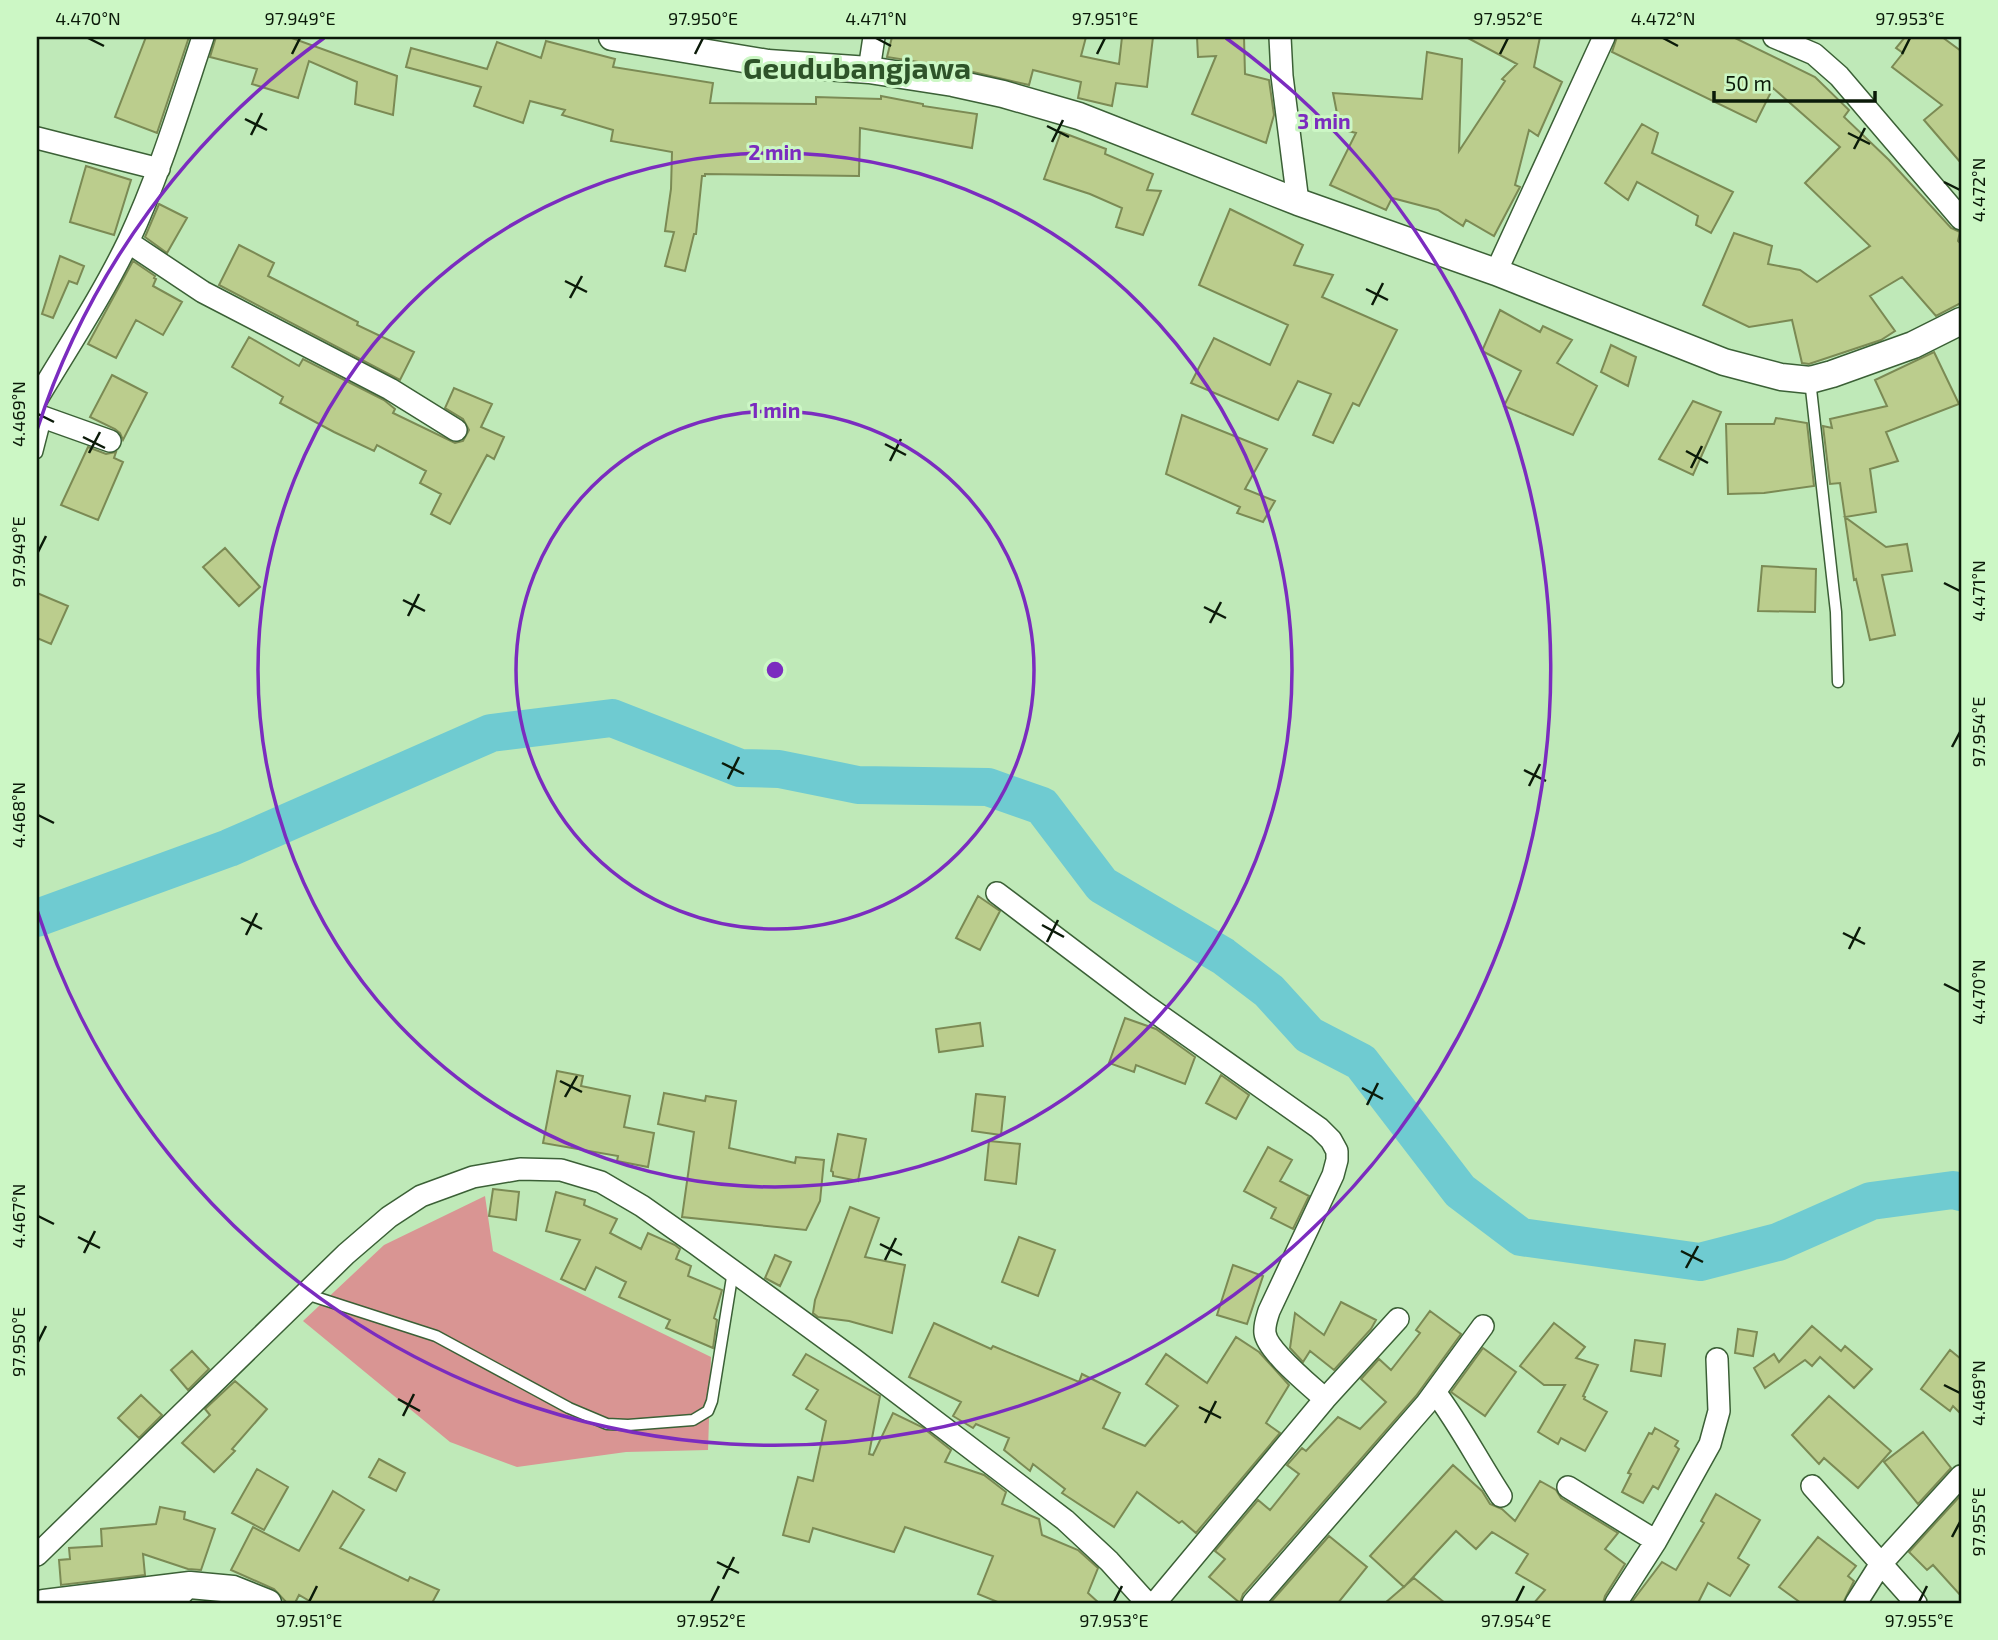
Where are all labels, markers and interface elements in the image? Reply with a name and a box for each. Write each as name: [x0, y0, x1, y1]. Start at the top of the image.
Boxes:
text: 4.470°N: [55, 7, 121, 29]
text: 97.949°E: [264, 7, 336, 29]
text: 97.950°E: [668, 7, 738, 29]
text: 4.471°N: [845, 7, 907, 29]
text: 97.951°E: [1072, 7, 1138, 29]
text: 97.952°E: [1473, 7, 1543, 29]
text: 4.472°N: [1631, 7, 1695, 29]
text: 97.953°E: [1875, 7, 1945, 29]
district label: Geudubangjawa: [743, 49, 971, 85]
scale bar: [1714, 60, 1876, 104]
text: 50 m: [1725, 70, 1772, 95]
text: 3 min: [1297, 108, 1351, 133]
text: 2 min: [748, 139, 802, 164]
text: 4.472°N: [1967, 158, 1989, 222]
text: 4.469°N: [7, 381, 29, 447]
text: 1 min: [750, 397, 800, 422]
text: 97.949°E: [7, 516, 29, 588]
text: 4.471°N: [1967, 560, 1989, 622]
centre of rings: [763, 658, 787, 682]
text: 97.954°E: [1967, 697, 1989, 767]
text: 4.468°N: [7, 782, 29, 848]
text: 4.470°N: [1967, 959, 1989, 1025]
text: 4.467°N: [7, 1184, 29, 1248]
text: 97.950°E: [7, 1307, 29, 1377]
text: 4.469°N: [1967, 1360, 1989, 1426]
text: 97.955°E: [1967, 1487, 1989, 1557]
text: 97.951°E: [276, 1609, 342, 1631]
text: 97.952°E: [676, 1609, 746, 1631]
text: 97.953°E: [1079, 1609, 1149, 1631]
text: 97.954°E: [1481, 1609, 1551, 1631]
text: 97.955°E: [1884, 1609, 1954, 1631]

